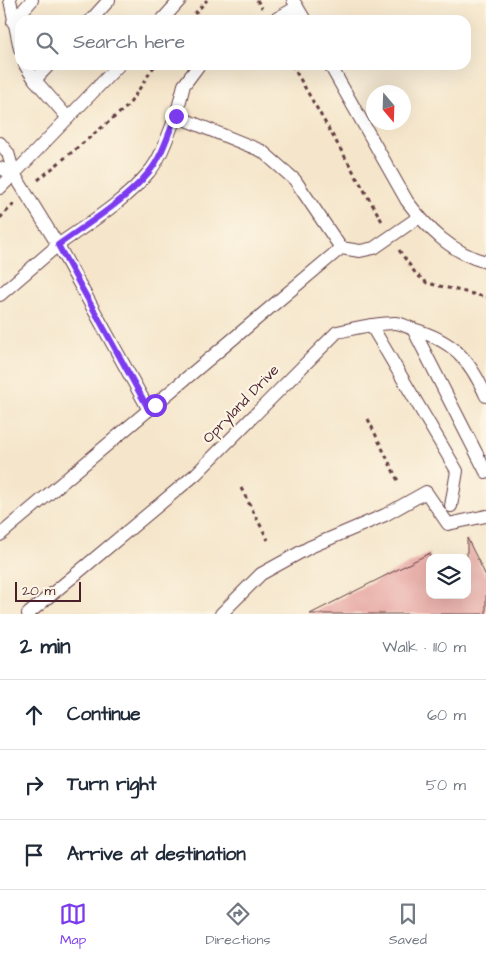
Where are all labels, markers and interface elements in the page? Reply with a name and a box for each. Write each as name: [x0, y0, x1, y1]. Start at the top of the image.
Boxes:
search box: [15, 15, 471, 70]
icon: search: [33, 29, 61, 57]
text: Search here: [73, 29, 185, 56]
north arrow: [366, 85, 411, 130]
route end: [165, 105, 188, 128]
street label: Opryland Drive: [198, 360, 285, 449]
route start: [144, 394, 167, 417]
map controls: [426, 554, 471, 599]
button: layers: [426, 554, 471, 599]
scale bar: [15, 579, 81, 602]
text: 20 m: [22, 581, 55, 601]
text: 2 min: [20, 632, 70, 661]
text: Walk · 110 m: [382, 636, 466, 658]
icon: ahead: [20, 701, 48, 729]
text: Continue: [67, 701, 141, 728]
text: 60 m: [427, 704, 466, 726]
icon: right: [20, 771, 48, 799]
text: Turn right: [67, 771, 156, 798]
text: 50 m: [426, 774, 466, 796]
icon: arrive: [20, 841, 48, 869]
text: Arrive at destination: [67, 841, 246, 868]
tab: Map: [59, 900, 87, 950]
tab: Directions: [205, 900, 270, 950]
tab: Saved: [389, 900, 427, 950]

